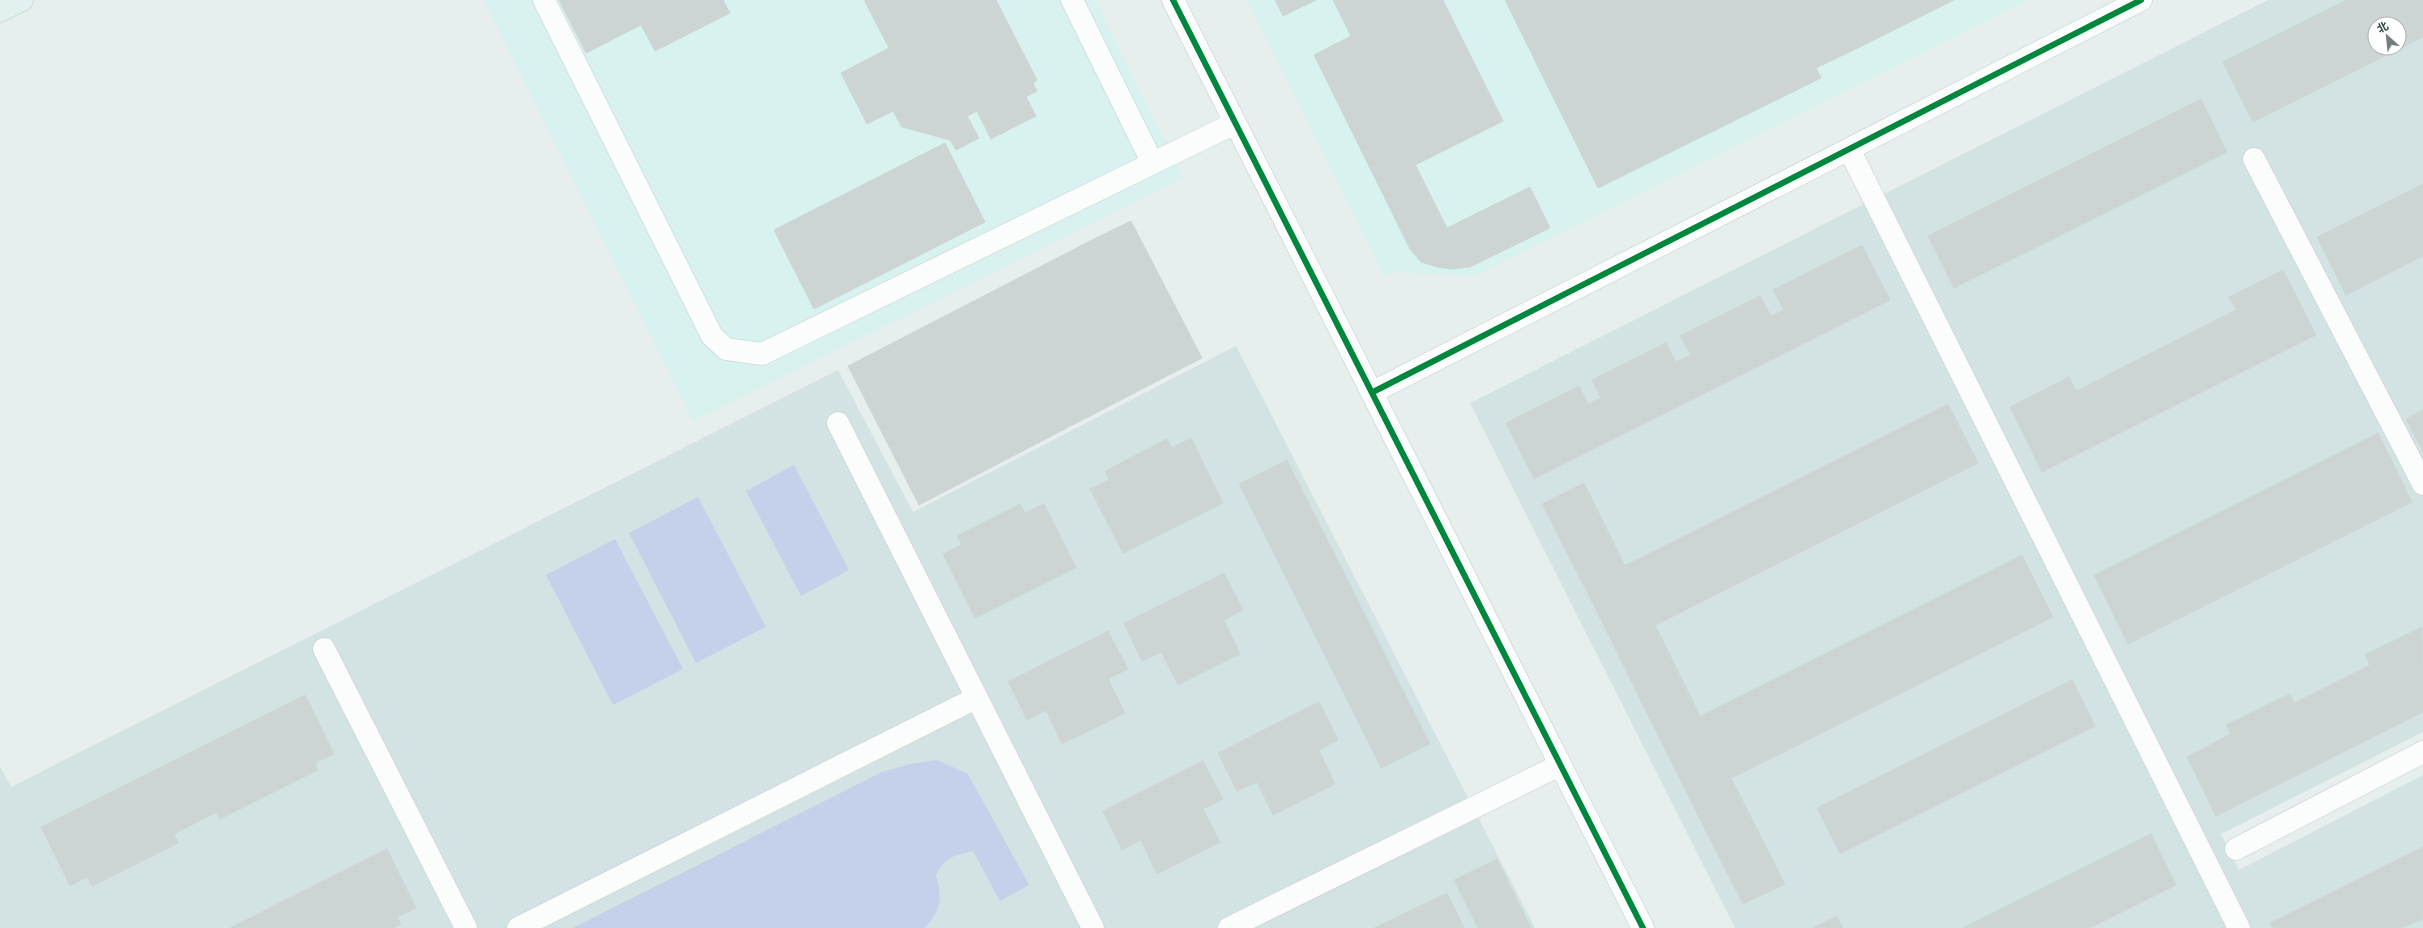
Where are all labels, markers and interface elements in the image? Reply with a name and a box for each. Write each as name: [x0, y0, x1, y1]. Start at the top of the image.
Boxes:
north arrow: [2367, 16, 2407, 56]
text: 北: [2374, 18, 2391, 36]

